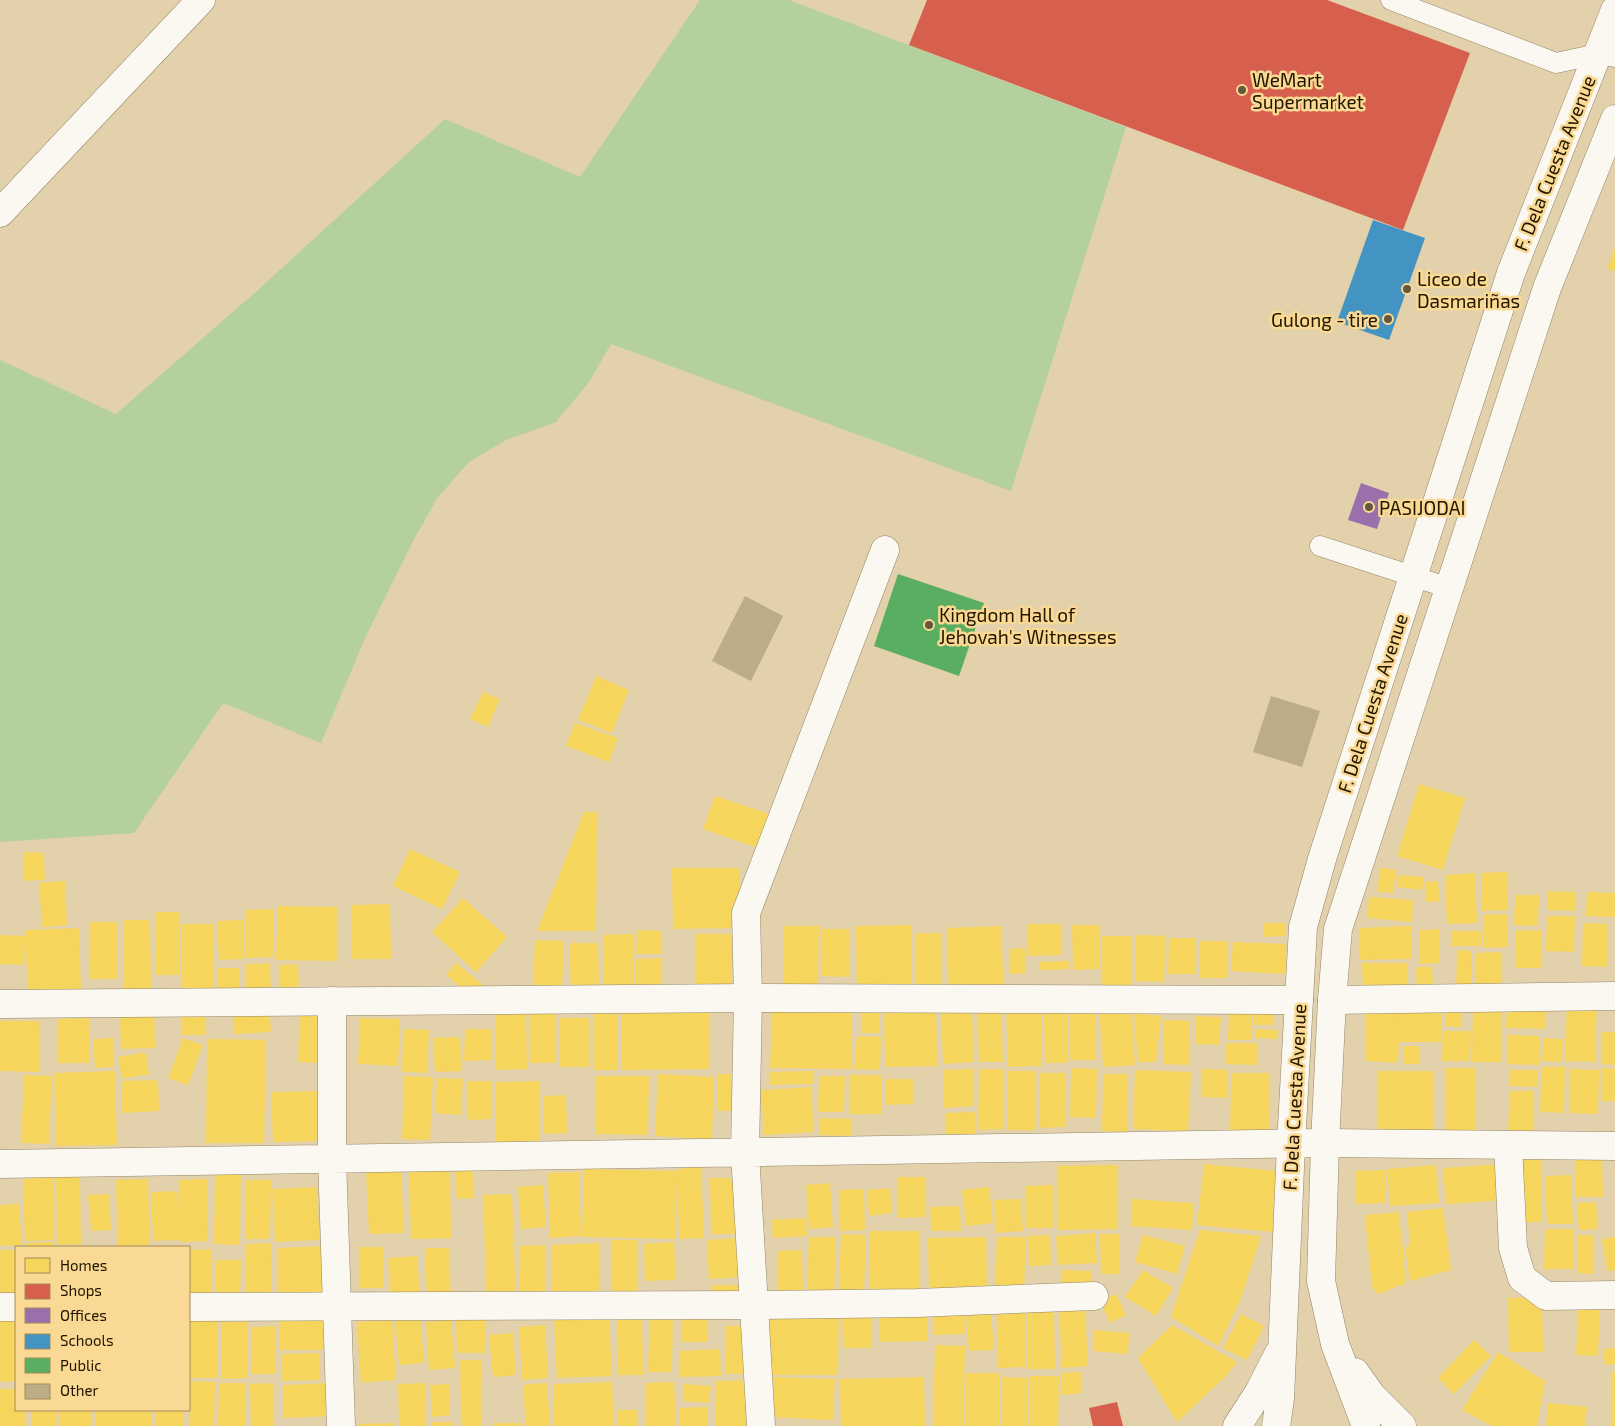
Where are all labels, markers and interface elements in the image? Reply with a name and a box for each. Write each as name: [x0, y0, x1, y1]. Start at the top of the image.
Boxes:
place label: WeMart Supermarket: [1252, 68, 1364, 113]
street label: F. Dela Cuesta Avenue: [1508, 72, 1600, 254]
marker: WeMart Supermarket: [1236, 84, 1248, 96]
place label: Liceo de Dasmariñas: [1417, 267, 1520, 312]
marker: Liceo de Dasmariñas: [1401, 283, 1413, 295]
place label: Gulong - tire: [1271, 308, 1378, 331]
marker: Gulong - tire: [1382, 313, 1394, 325]
place label: PASIJODAI: [1379, 496, 1466, 519]
marker: PASIJODAI: [1363, 501, 1375, 513]
place label: Kingdom Hall of Jehovah's Witnesses: [939, 603, 1117, 648]
street label: F. Dela Cuesta Avenue: [1332, 610, 1412, 796]
marker: Kingdom Hall of Jehovah's Witnesses: [923, 619, 935, 631]
street label: F. Dela Cuesta Avenue: [1278, 1003, 1310, 1191]
legend: [15, 1246, 190, 1411]
text: Homes: [60, 1256, 107, 1274]
text: Shops: [60, 1281, 102, 1299]
text: Offices: [60, 1306, 107, 1324]
text: Schools: [60, 1331, 114, 1349]
text: Public: [60, 1356, 101, 1374]
text: Other: [60, 1381, 99, 1399]

